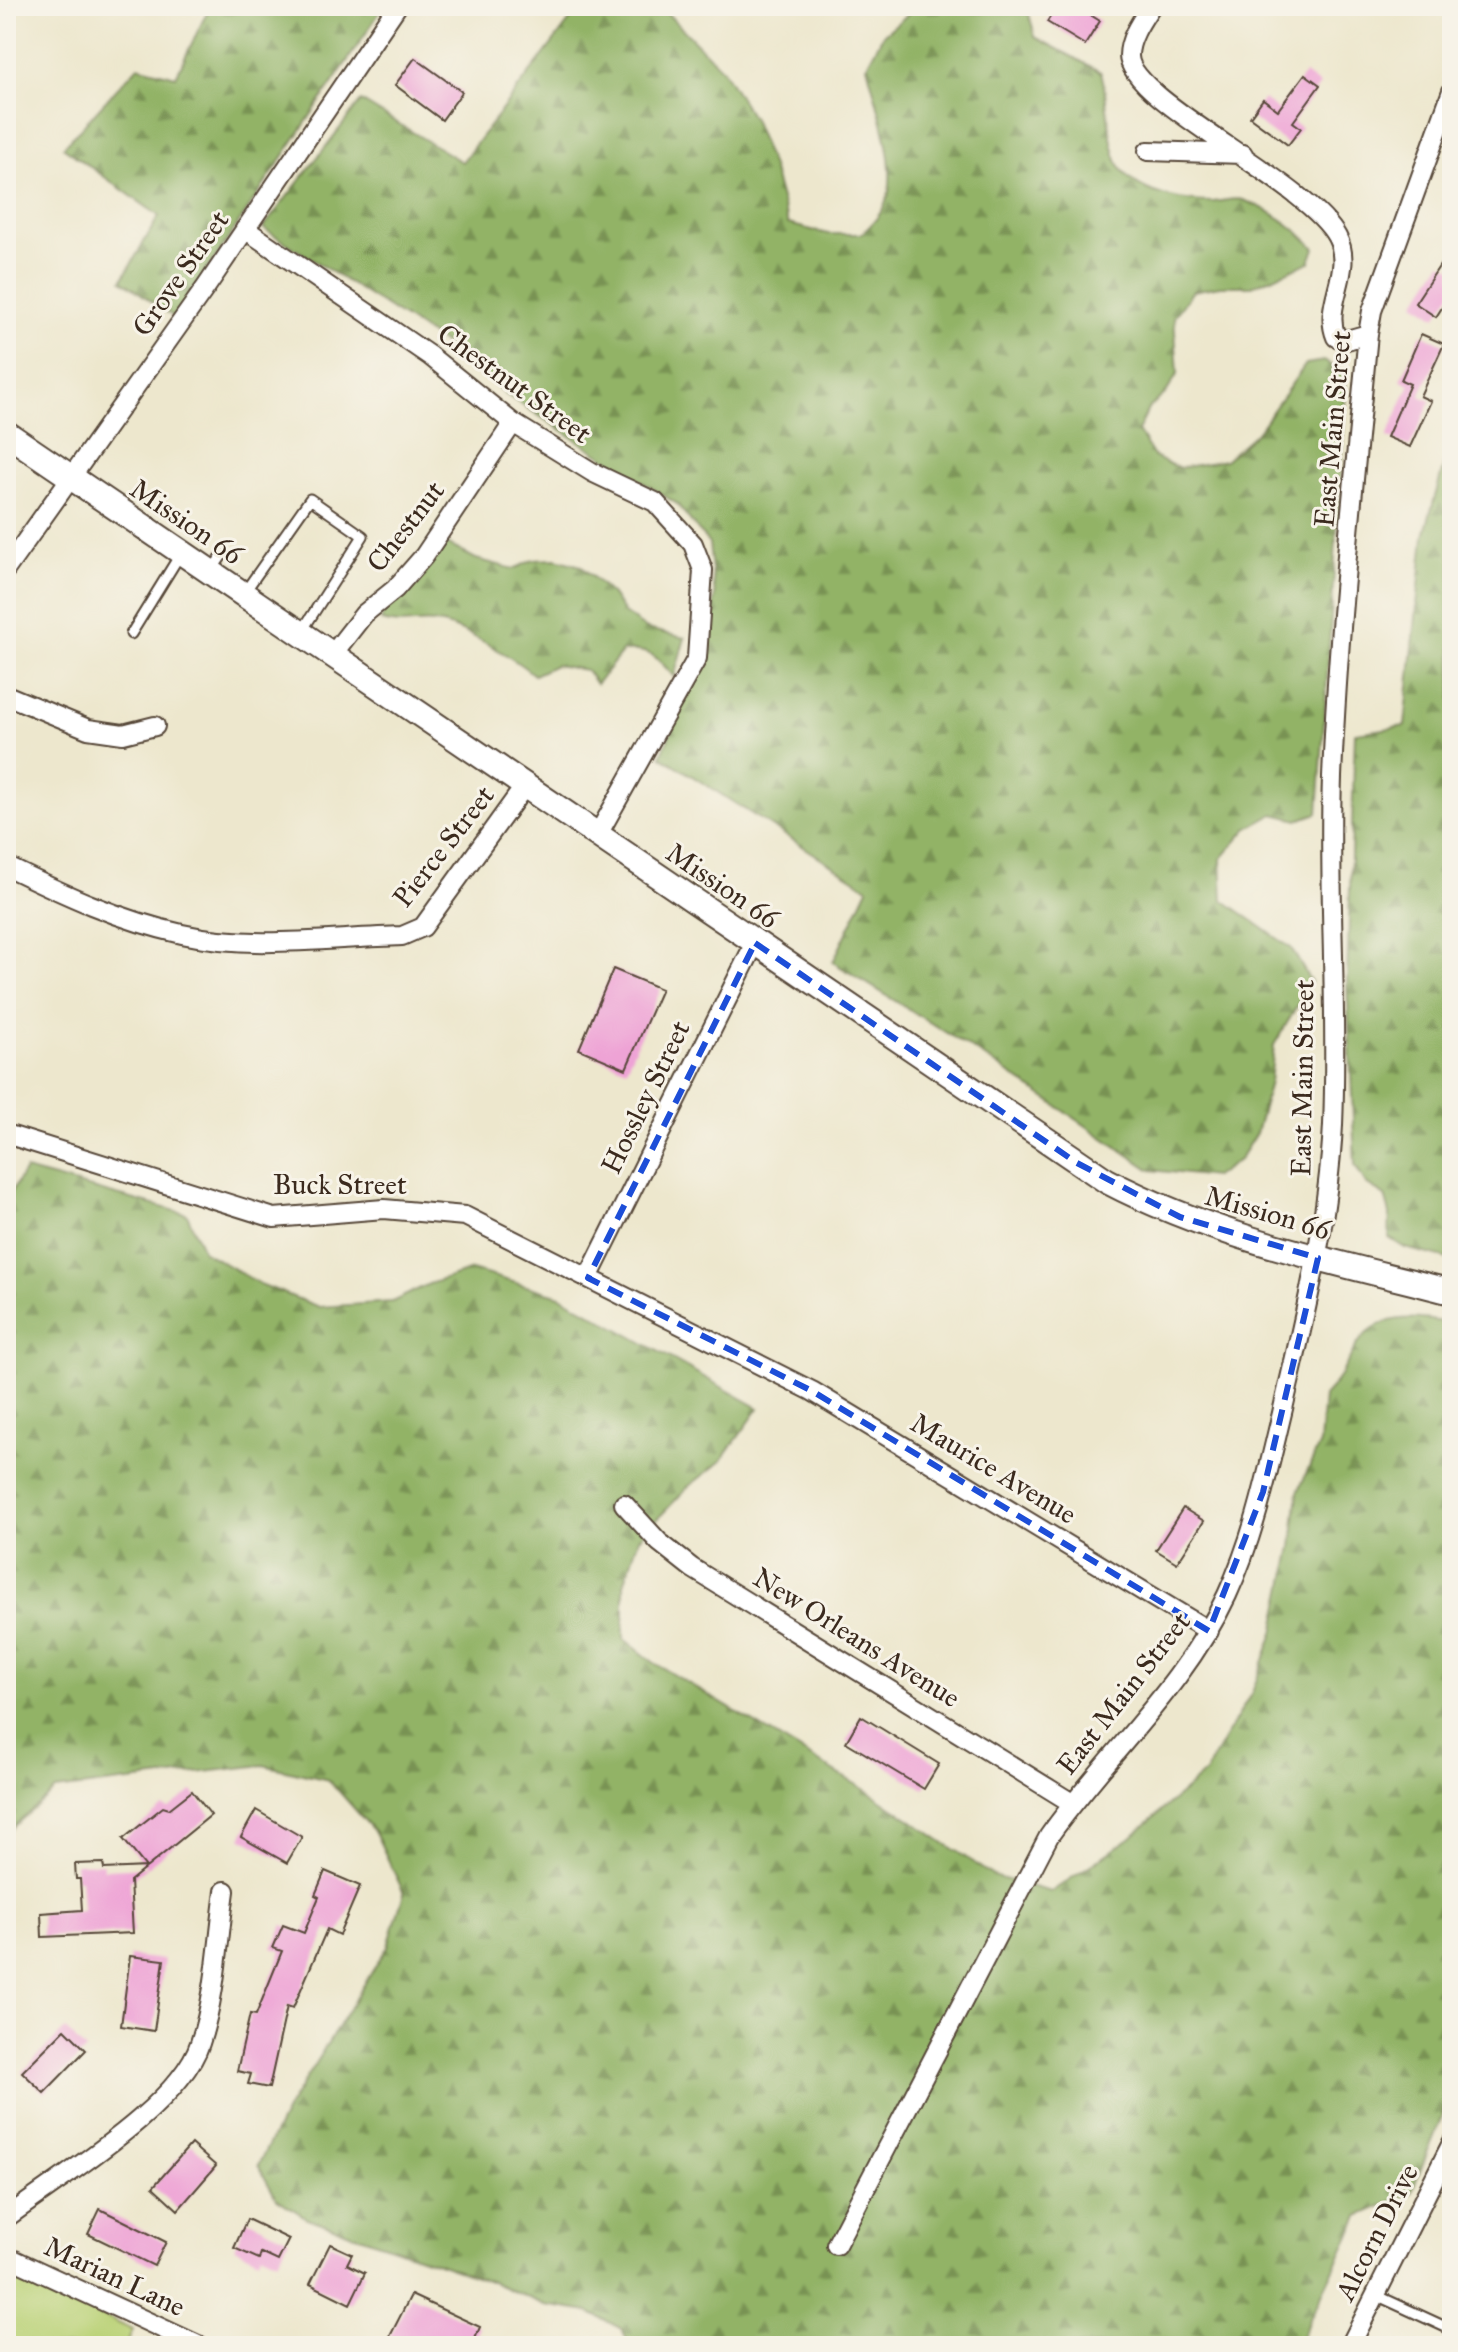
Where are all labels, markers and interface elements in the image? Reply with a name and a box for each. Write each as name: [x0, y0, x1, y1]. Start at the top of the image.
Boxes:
street label: Grove Street: [124, 204, 236, 343]
street label: Chestnut Street: [431, 316, 599, 451]
street label: East Main Street: [1306, 329, 1359, 529]
street label: Mission 66: [124, 471, 251, 573]
street label: Chestnut: [359, 474, 452, 579]
street label: Pierce Street: [385, 778, 502, 914]
street label: Mission 66: [660, 835, 787, 937]
street label: East Main Street: [1283, 979, 1322, 1177]
street label: Hossley Street: [593, 1015, 698, 1180]
street label: Buck Street: [273, 1167, 407, 1202]
street label: Mission 66: [1201, 1178, 1336, 1247]
street label: Maurice Avenue: [904, 1405, 1083, 1532]
street label: New Orleans Avenue: [747, 1560, 967, 1715]
street label: East Main Street: [1049, 1605, 1198, 1782]
street label: Alcorn Drive: [1327, 2158, 1426, 2307]
street label: Marian Lane: [39, 2229, 191, 2324]

